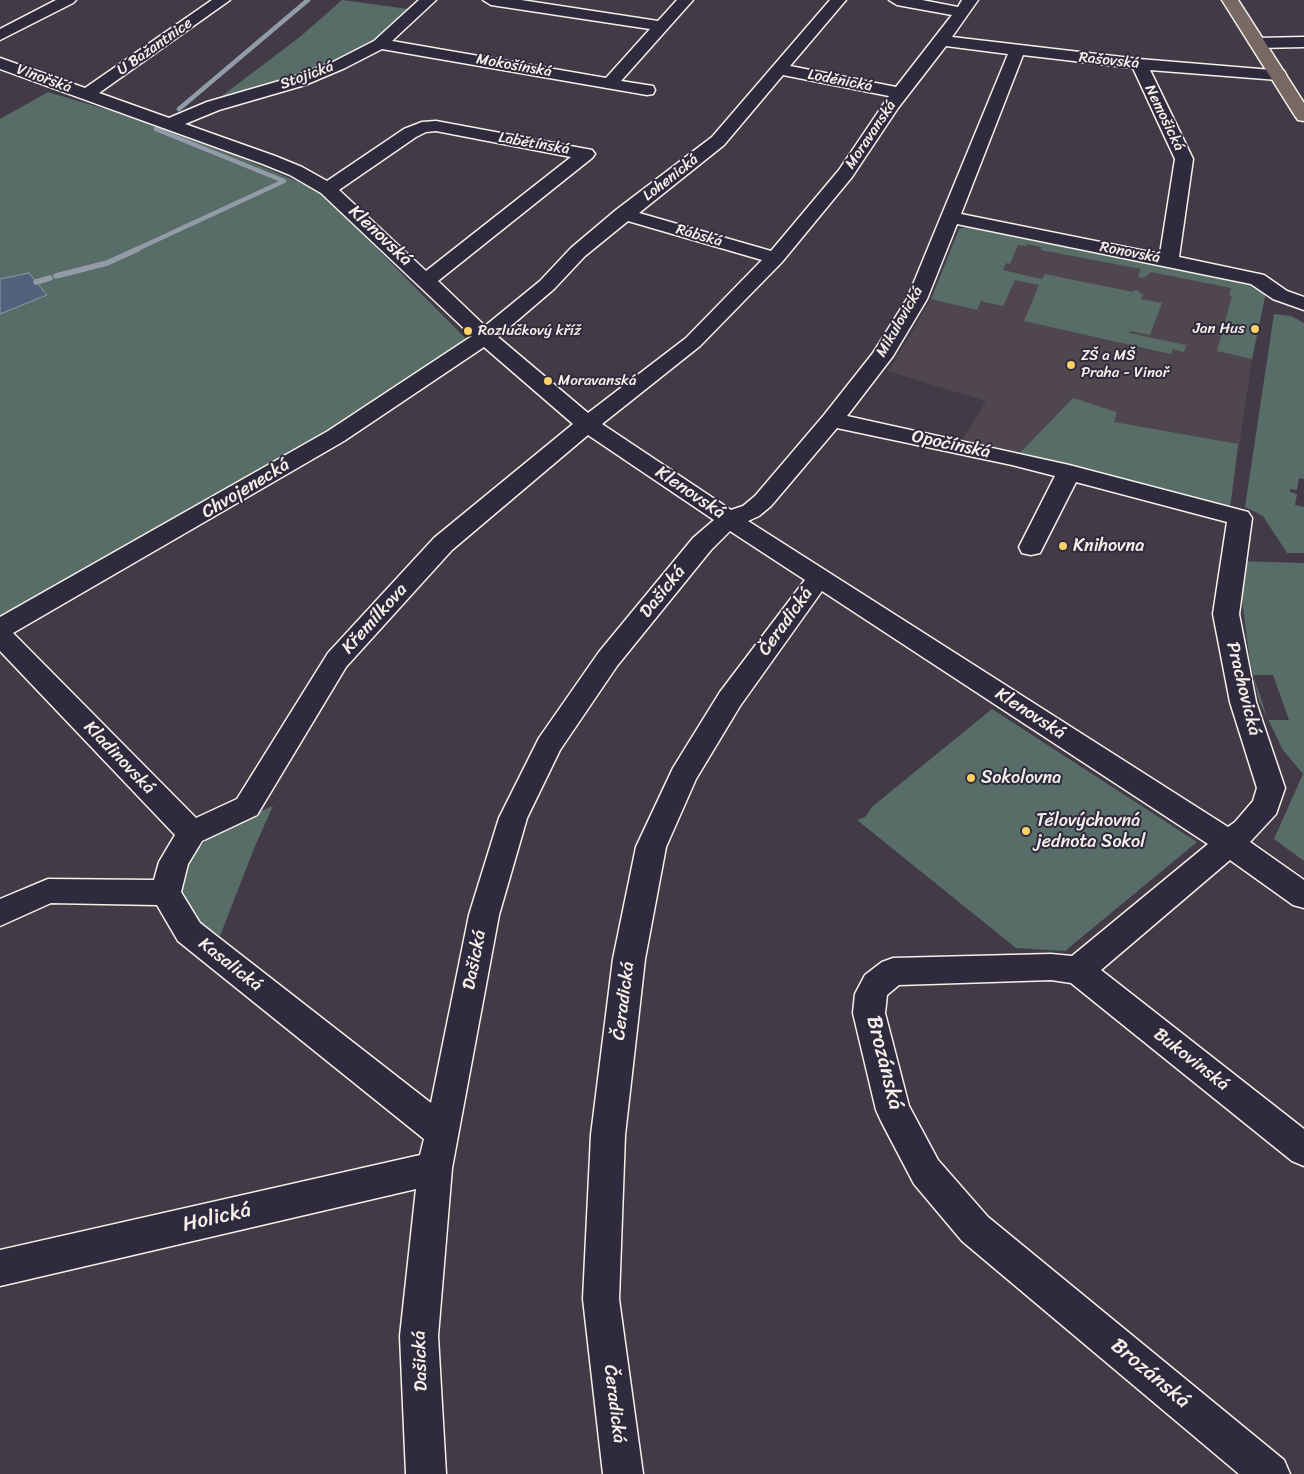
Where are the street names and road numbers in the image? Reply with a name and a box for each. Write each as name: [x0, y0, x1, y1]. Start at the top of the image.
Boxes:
street label: U Bažantnice: [114, 15, 196, 79]
street label: Rašovská: [1078, 49, 1140, 73]
street label: Mokošínská: [475, 51, 553, 81]
street label: Stojická: [278, 58, 336, 94]
street label: Vinořská: [14, 61, 74, 97]
street label: Loděnická: [806, 66, 874, 96]
street label: Nemošická: [1140, 82, 1188, 154]
street label: Moravanská: [842, 97, 900, 173]
street label: Labětínská: [497, 129, 571, 159]
street label: Lohenická: [640, 151, 702, 205]
street label: Klenovská: [344, 201, 416, 271]
street label: Rábská: [674, 221, 724, 251]
street label: Ronovská: [1098, 238, 1162, 268]
street label: Mikulovická: [873, 284, 927, 360]
street label: Opočínská: [910, 426, 992, 464]
street label: Chvojenecká: [198, 454, 294, 524]
street label: Klenovská: [651, 462, 729, 524]
street label: Dašická: [636, 562, 690, 622]
street label: Křemílkova: [338, 579, 412, 659]
street label: Čeradická: [754, 584, 818, 660]
street label: Prachovická: [1221, 640, 1265, 738]
street label: Klenovská: [991, 683, 1069, 745]
street label: Kladinovská: [79, 717, 159, 799]
street label: Dašická: [459, 928, 491, 992]
street label: Kasalická: [194, 933, 266, 997]
street label: Čeradická: [608, 961, 640, 1041]
street label: Brozánská: [860, 1013, 908, 1113]
street label: Bukovinská: [1149, 1024, 1233, 1096]
street label: Holická: [180, 1198, 254, 1238]
street label: Dašická: [409, 1330, 433, 1392]
street label: Brozánská: [1105, 1334, 1195, 1414]
street label: Čeradická: [598, 1364, 630, 1444]

